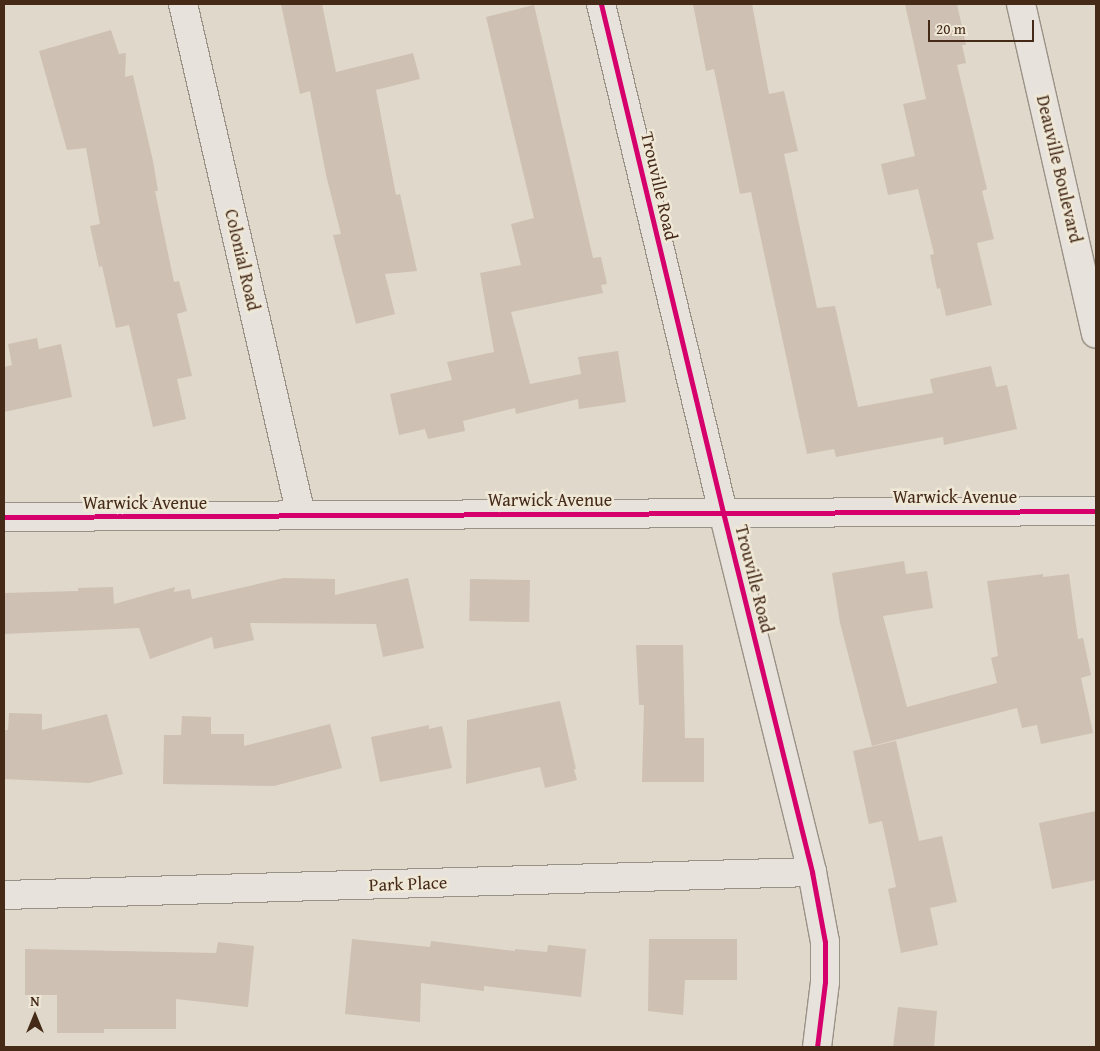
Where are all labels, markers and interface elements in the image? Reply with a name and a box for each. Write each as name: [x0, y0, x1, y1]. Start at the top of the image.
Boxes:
scale bar: [930, 10, 1036, 42]
text: 20 m: [936, 18, 966, 39]
street label: Deauville Boulevard: [1032, 93, 1086, 245]
street label: Trouville Road: [636, 130, 682, 242]
street label: Colonial Road: [220, 207, 264, 313]
street label: Warwick Avenue: [893, 486, 1017, 508]
street label: Warwick Avenue: [488, 489, 612, 511]
street label: Warwick Avenue: [83, 492, 207, 514]
street label: Trouville Road: [730, 523, 778, 635]
street label: Park Place: [368, 872, 448, 896]
north arrow: [10, 991, 60, 1041]
text: N: [30, 991, 40, 1011]

